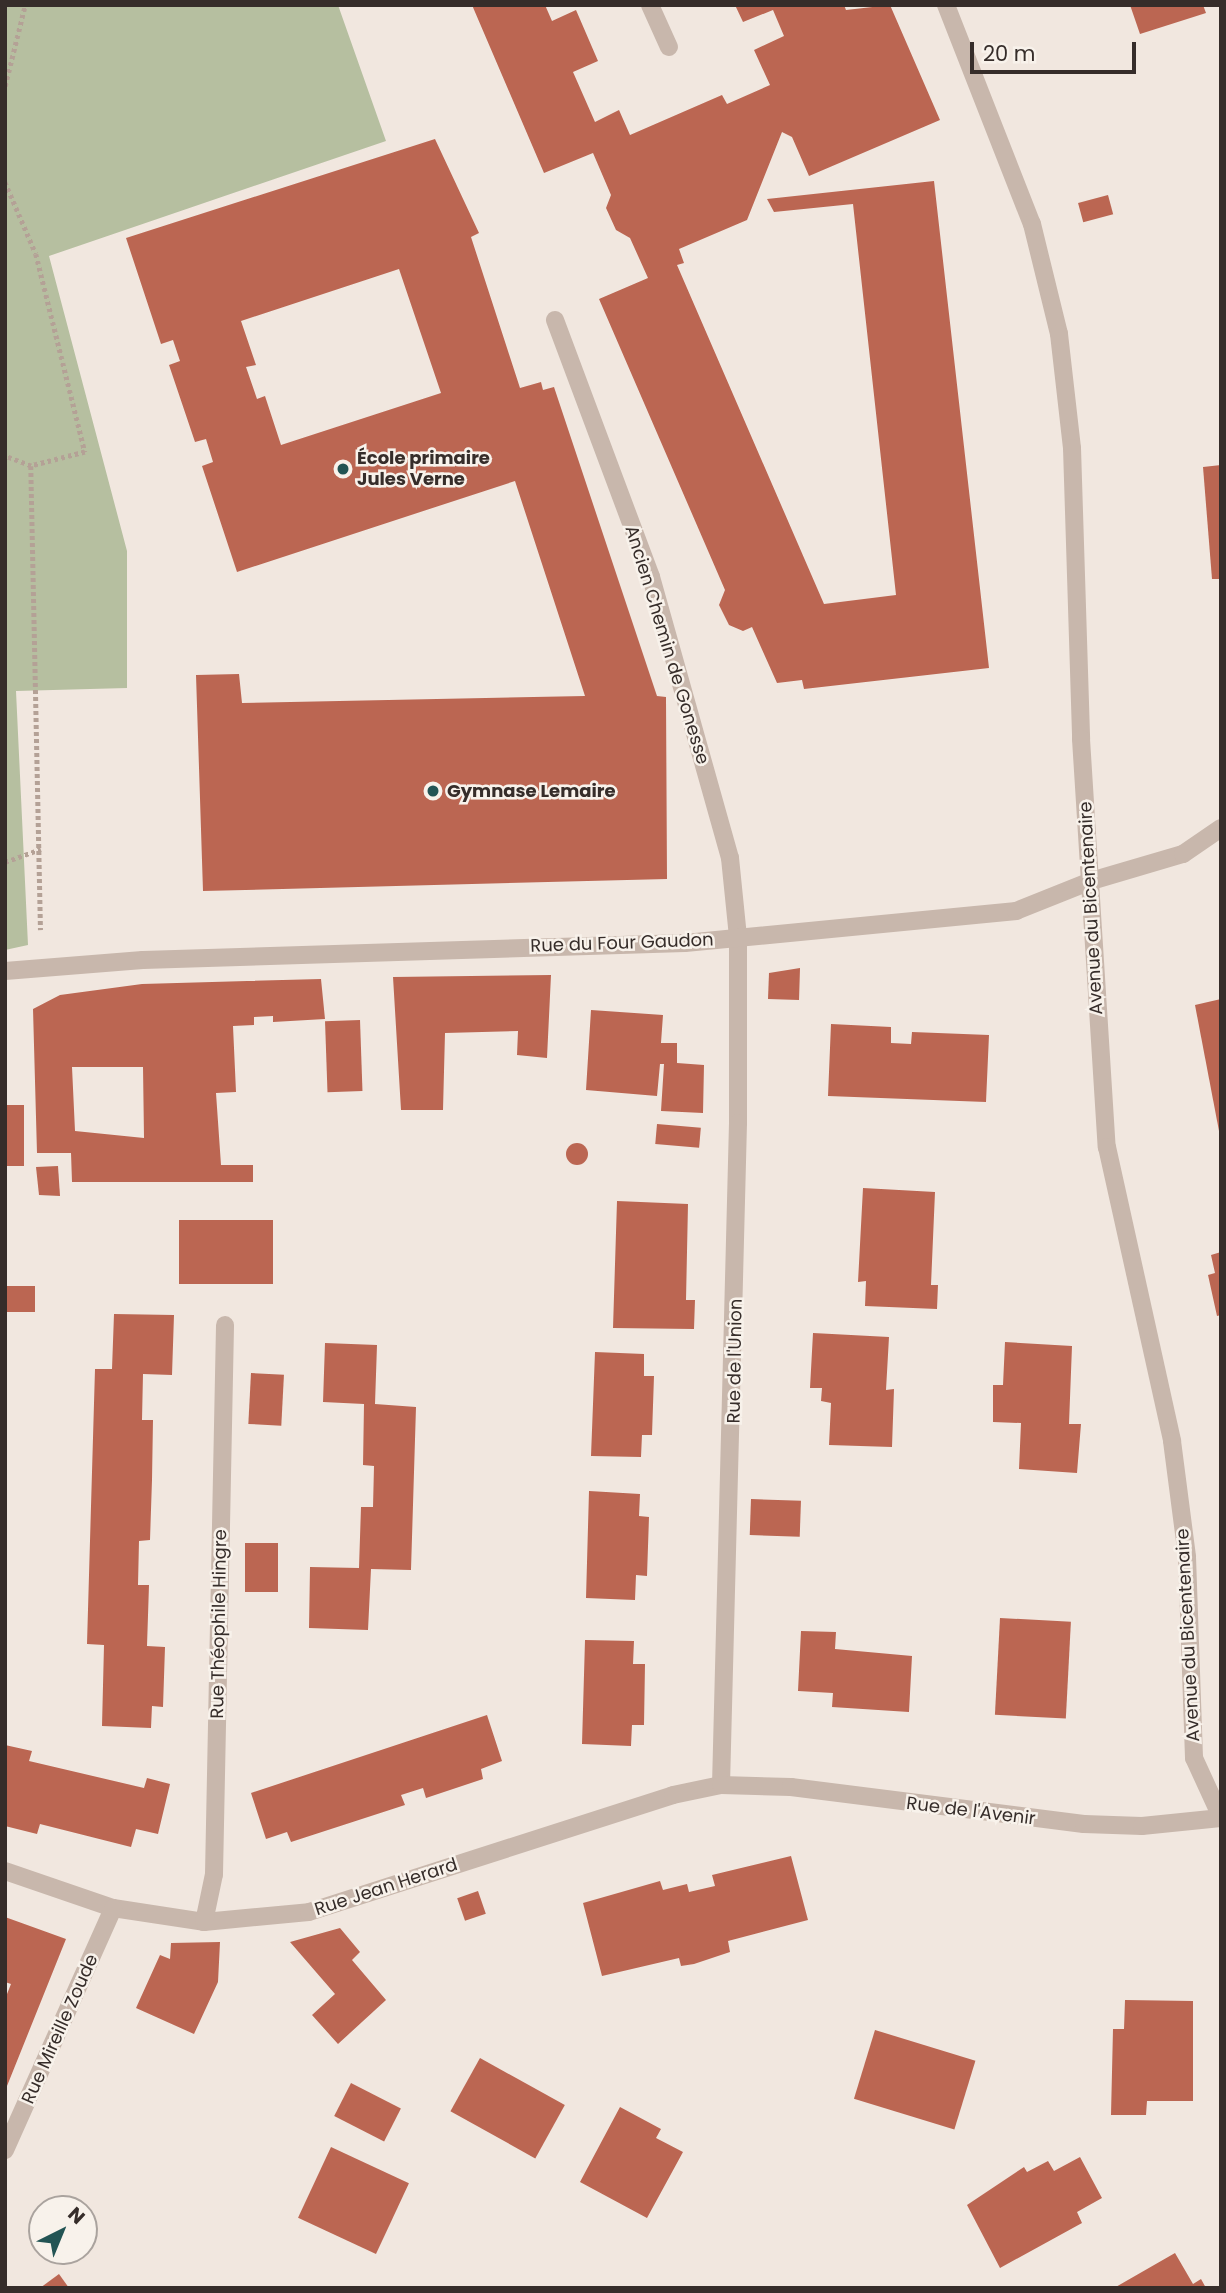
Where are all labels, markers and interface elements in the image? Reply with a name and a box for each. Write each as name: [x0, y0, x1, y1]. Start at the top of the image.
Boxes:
scale bar: [974, 28, 1140, 72]
text: 20 m: [983, 39, 1036, 68]
place label: École primaire Jules Verne: [357, 448, 490, 490]
marker: École primaire Jules Verne: [335, 461, 351, 477]
street label: Ancien Chemin de Gonesse: [620, 523, 714, 767]
place label: Gymnase Lemaire: [447, 780, 616, 802]
marker: Gymnase Lemaire: [425, 783, 441, 799]
street label: Avenue du Bicentenaire: [1075, 801, 1107, 1015]
street label: Rue du Four Gaudon: [530, 929, 714, 957]
street label: Rue de l'Union: [723, 1298, 747, 1424]
street label: Avenue du Bicentenaire: [1172, 1528, 1204, 1742]
street label: Rue Théophile Hingre: [207, 1529, 231, 1719]
street label: Rue de l'Avenir: [905, 1792, 1037, 1830]
street label: Rue Jean Herard: [312, 1854, 460, 1920]
street label: Rue Mireille Zoude: [17, 1951, 103, 2107]
north arrow: [28, 2195, 98, 2265]
text: N: [62, 2201, 91, 2230]

